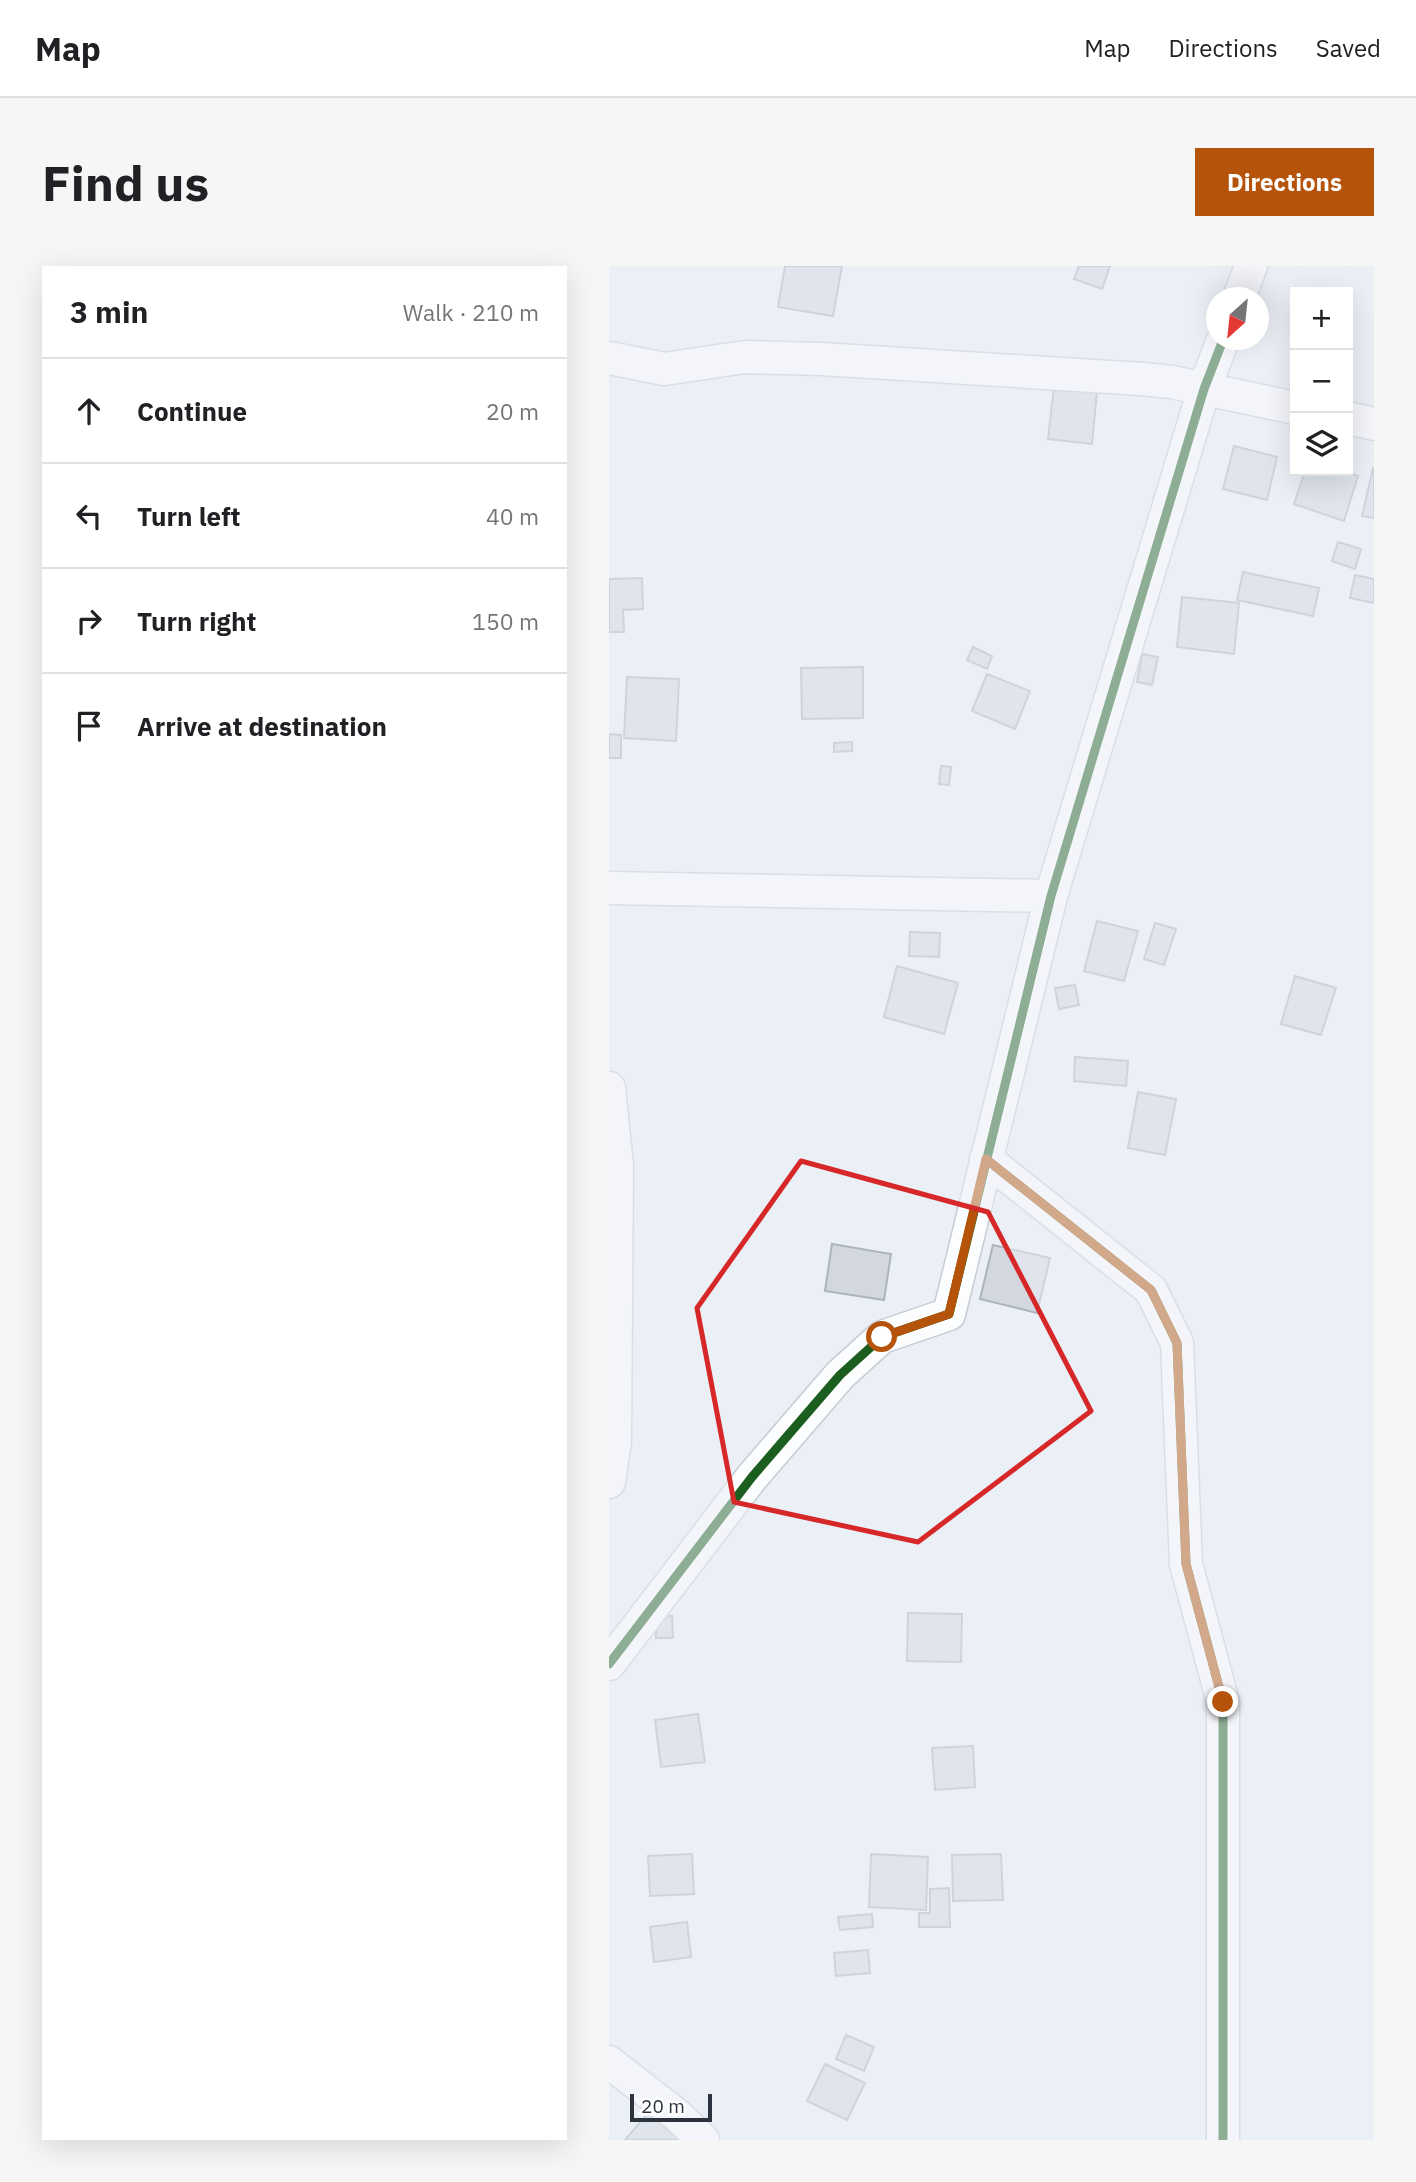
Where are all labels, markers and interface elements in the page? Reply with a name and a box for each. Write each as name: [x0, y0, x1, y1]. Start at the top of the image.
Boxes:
text: Map: [35, 27, 101, 70]
text: Map: [1084, 32, 1130, 64]
text: Directions: [1168, 32, 1278, 64]
text: Saved: [1316, 32, 1381, 64]
button: Directions: [1195, 148, 1374, 216]
text: Find us: [42, 151, 209, 214]
north arrow: [1206, 287, 1269, 350]
map controls: [1290, 287, 1353, 476]
button: +: [1290, 287, 1353, 350]
text: 3 min: [70, 292, 148, 331]
text: Walk · 210 m: [403, 297, 539, 327]
button: −: [1290, 350, 1353, 413]
icon: ahead: [70, 392, 108, 430]
text: Continue: [137, 394, 247, 428]
text: 20 m: [486, 396, 539, 426]
button: layers: [1290, 413, 1353, 476]
icon: left: [70, 497, 108, 535]
text: Turn left: [137, 499, 240, 533]
text: 40 m: [486, 501, 539, 531]
icon: right: [70, 602, 108, 640]
text: Turn right: [137, 604, 256, 638]
text: 150 m: [472, 606, 539, 636]
icon: arrive: [70, 707, 108, 745]
text: Arrive at destination: [137, 709, 387, 743]
route start: [866, 1321, 897, 1352]
route end: [1207, 1686, 1238, 1717]
scale bar: [630, 2091, 712, 2123]
text: 20 m: [641, 2094, 685, 2118]

